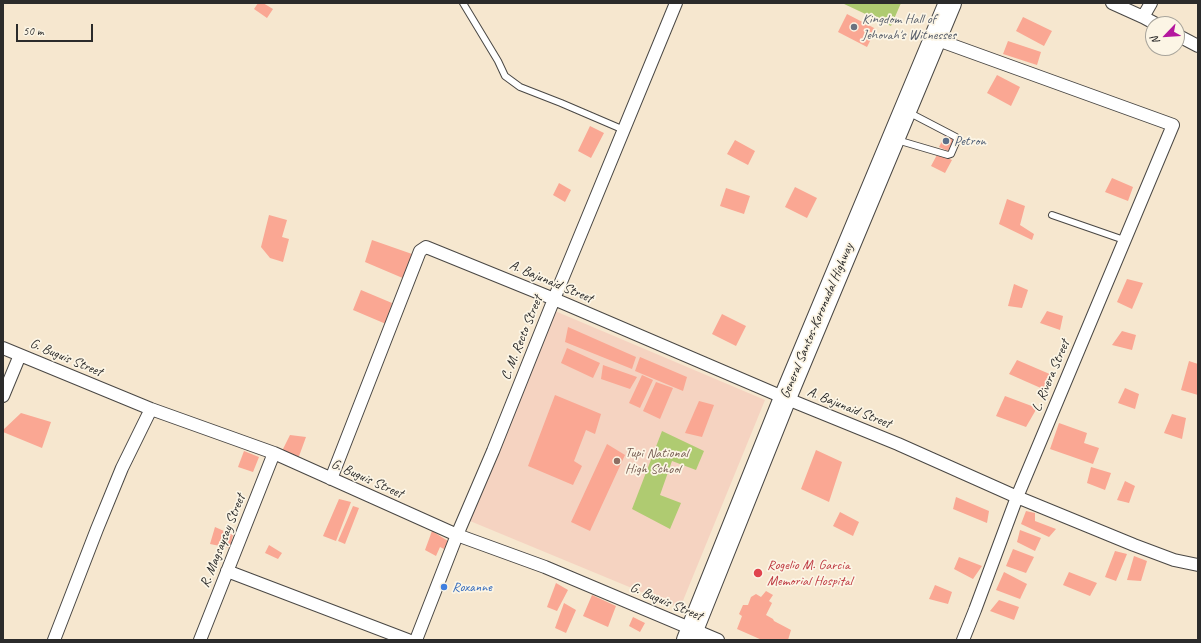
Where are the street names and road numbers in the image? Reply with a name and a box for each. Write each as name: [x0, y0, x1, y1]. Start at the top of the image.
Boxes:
street label: General Santos-Koronadal Highway: [777, 241, 857, 401]
street label: A. Bajunaid Street: [507, 257, 595, 307]
street label: C. M. Recto Street: [497, 293, 547, 383]
street label: G. Buguis Street: [27, 335, 105, 381]
street label: L. Rivera Street: [1028, 338, 1074, 414]
street label: A. Bajunaid Street: [805, 384, 893, 432]
street label: G. Buguis Street: [328, 456, 406, 502]
street label: R. Magsaysay Street: [197, 492, 249, 590]
street label: G. Buguis Street: [627, 579, 705, 625]

